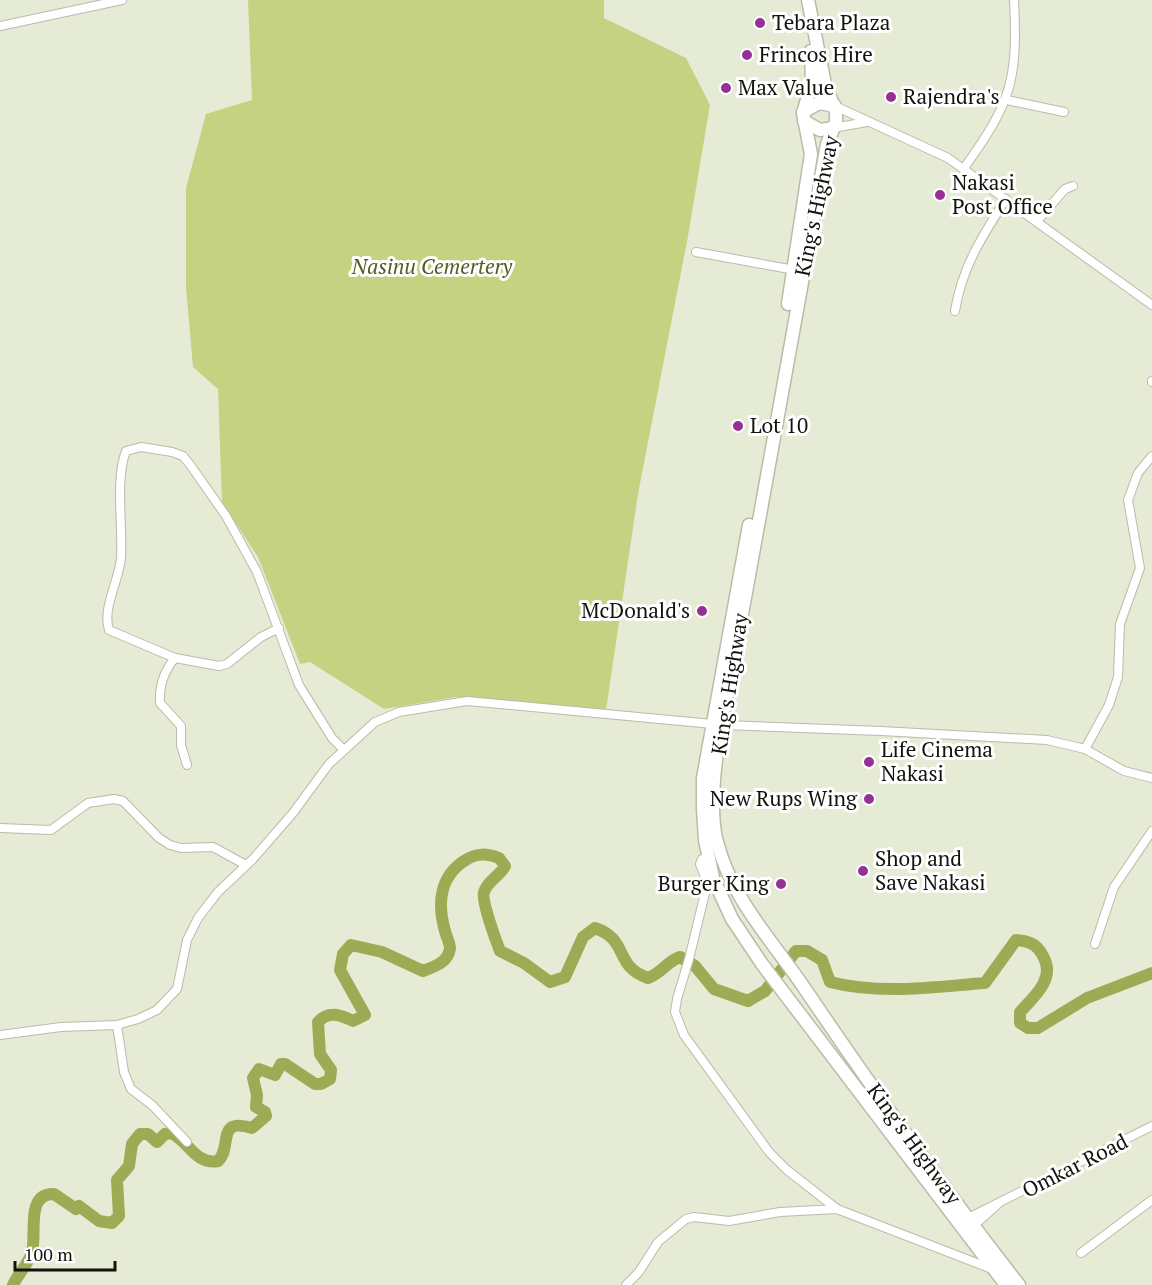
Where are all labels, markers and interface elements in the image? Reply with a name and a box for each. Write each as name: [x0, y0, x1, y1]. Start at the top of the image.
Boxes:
place label: Tebara Plaza: [772, 8, 891, 36]
marker: Tebara Plaza: [753, 16, 767, 30]
place label: Frincos Hire: [759, 40, 873, 68]
marker: Frincos Hire: [740, 48, 754, 62]
place label: Max Value: [738, 73, 834, 101]
marker: Max Value: [719, 81, 733, 95]
place label: Rajendra's: [903, 82, 1000, 110]
marker: Rajendra's: [884, 90, 898, 104]
street label: King's Highway: [787, 132, 845, 279]
place label: Nakasi Post Office: [952, 168, 1053, 220]
marker: Nakasi Post Office: [933, 188, 947, 202]
park label: Nasinu Cemertery: [351, 252, 513, 280]
place label: Lot 10: [750, 411, 808, 439]
marker: Lot 10: [731, 419, 745, 433]
place label: McDonald's: [581, 596, 690, 624]
marker: McDonald's: [695, 604, 709, 618]
street label: King's Highway: [704, 611, 754, 757]
place label: Life Cinema Nakasi: [881, 735, 993, 787]
marker: Life Cinema Nakasi: [862, 755, 876, 769]
place label: New Rups Wing: [710, 784, 858, 812]
marker: New Rups Wing: [862, 792, 876, 806]
place label: Shop and Save Nakasi: [875, 844, 986, 896]
marker: Shop and Save Nakasi: [856, 864, 870, 878]
place label: Burger King: [658, 869, 770, 897]
marker: Burger King: [774, 877, 788, 891]
street label: King's Highway: [861, 1077, 968, 1210]
street label: Omkar Road: [1017, 1126, 1132, 1204]
scale bar: [15, 1234, 116, 1272]
text: 100 m: [24, 1242, 73, 1266]

